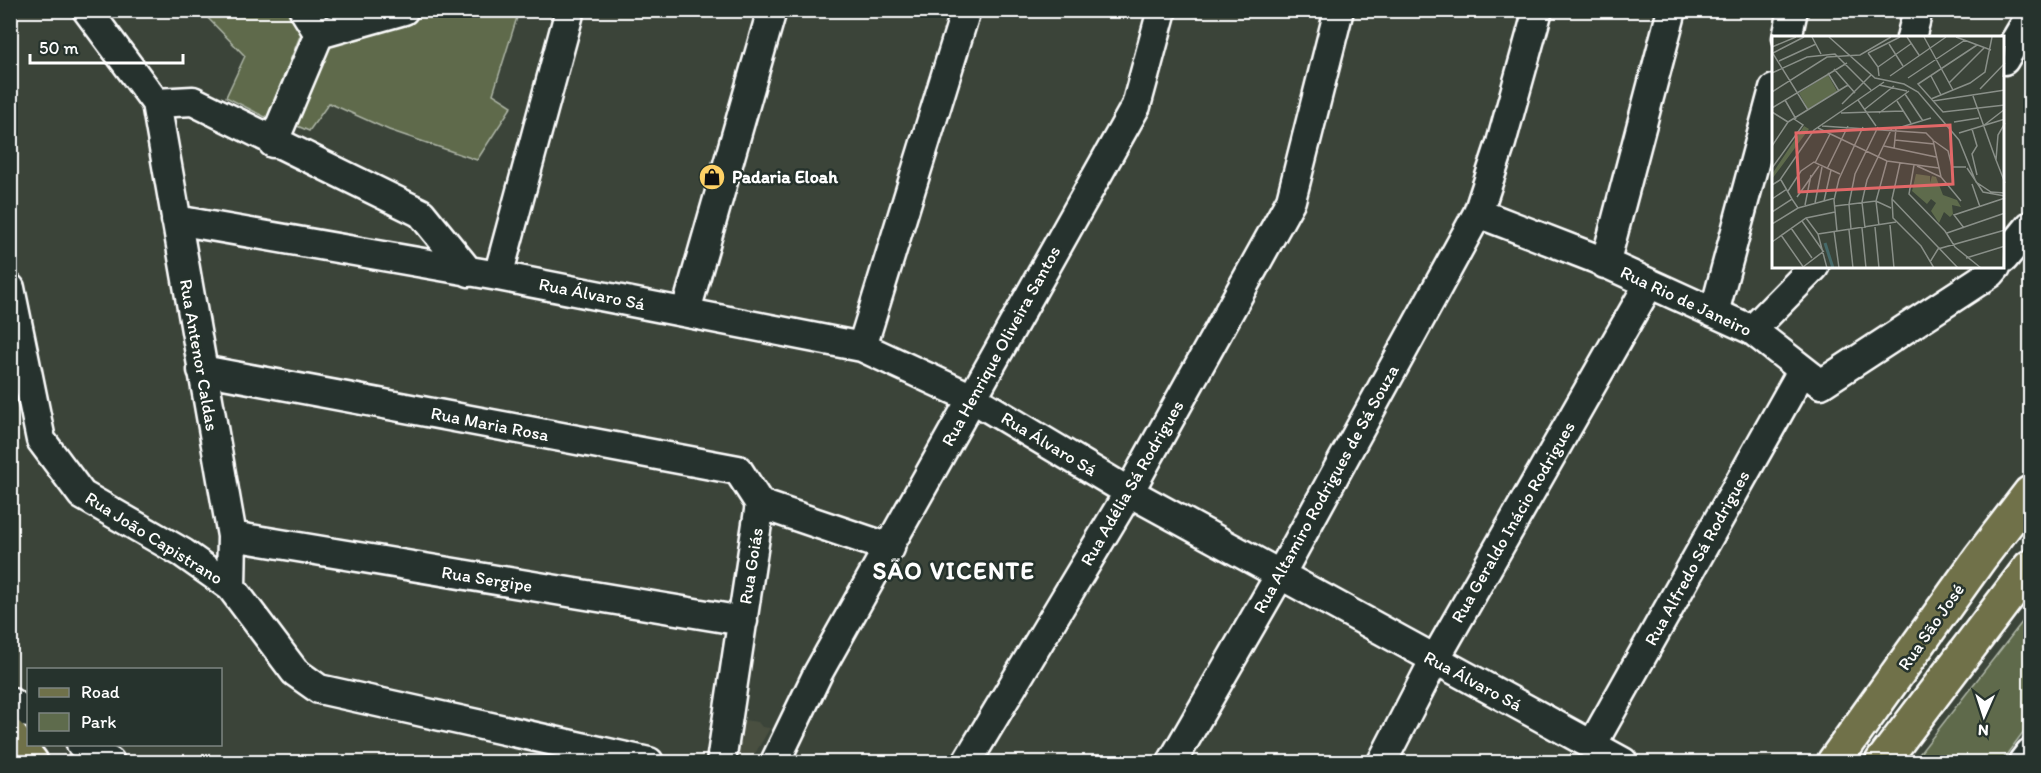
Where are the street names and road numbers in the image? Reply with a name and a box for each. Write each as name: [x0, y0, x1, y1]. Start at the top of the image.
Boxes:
street label: Rua Henrique Oliveira Santos: [937, 242, 1065, 450]
street label: Rua Rio de Janeiro: [1617, 261, 1755, 341]
street label: Rua Álvaro Sá: [537, 273, 648, 315]
street label: Rua Antenor Caldas: [175, 277, 223, 433]
street label: Rua Altamiro Rodrigues de Sá Souza: [1248, 360, 1404, 617]
street label: Rua Adélia Sá Rodrigues: [1076, 396, 1188, 570]
street label: Rua Maria Rosa: [429, 402, 552, 446]
street label: Rua Álvaro Sá: [997, 407, 1101, 482]
street label: Rua Geraldo Inácio Rodrigues: [1446, 417, 1580, 627]
street label: Rua Alfredo Sá Rodrigues: [1640, 466, 1754, 650]
street label: Rua João Capistrano: [81, 487, 227, 589]
street label: Rua Goiás: [734, 526, 768, 606]
street label: Rua Sergipe: [440, 561, 534, 597]
street label: Rua São José: [1893, 579, 1969, 675]
street label: Rua Álvaro Sá: [1420, 646, 1526, 716]

